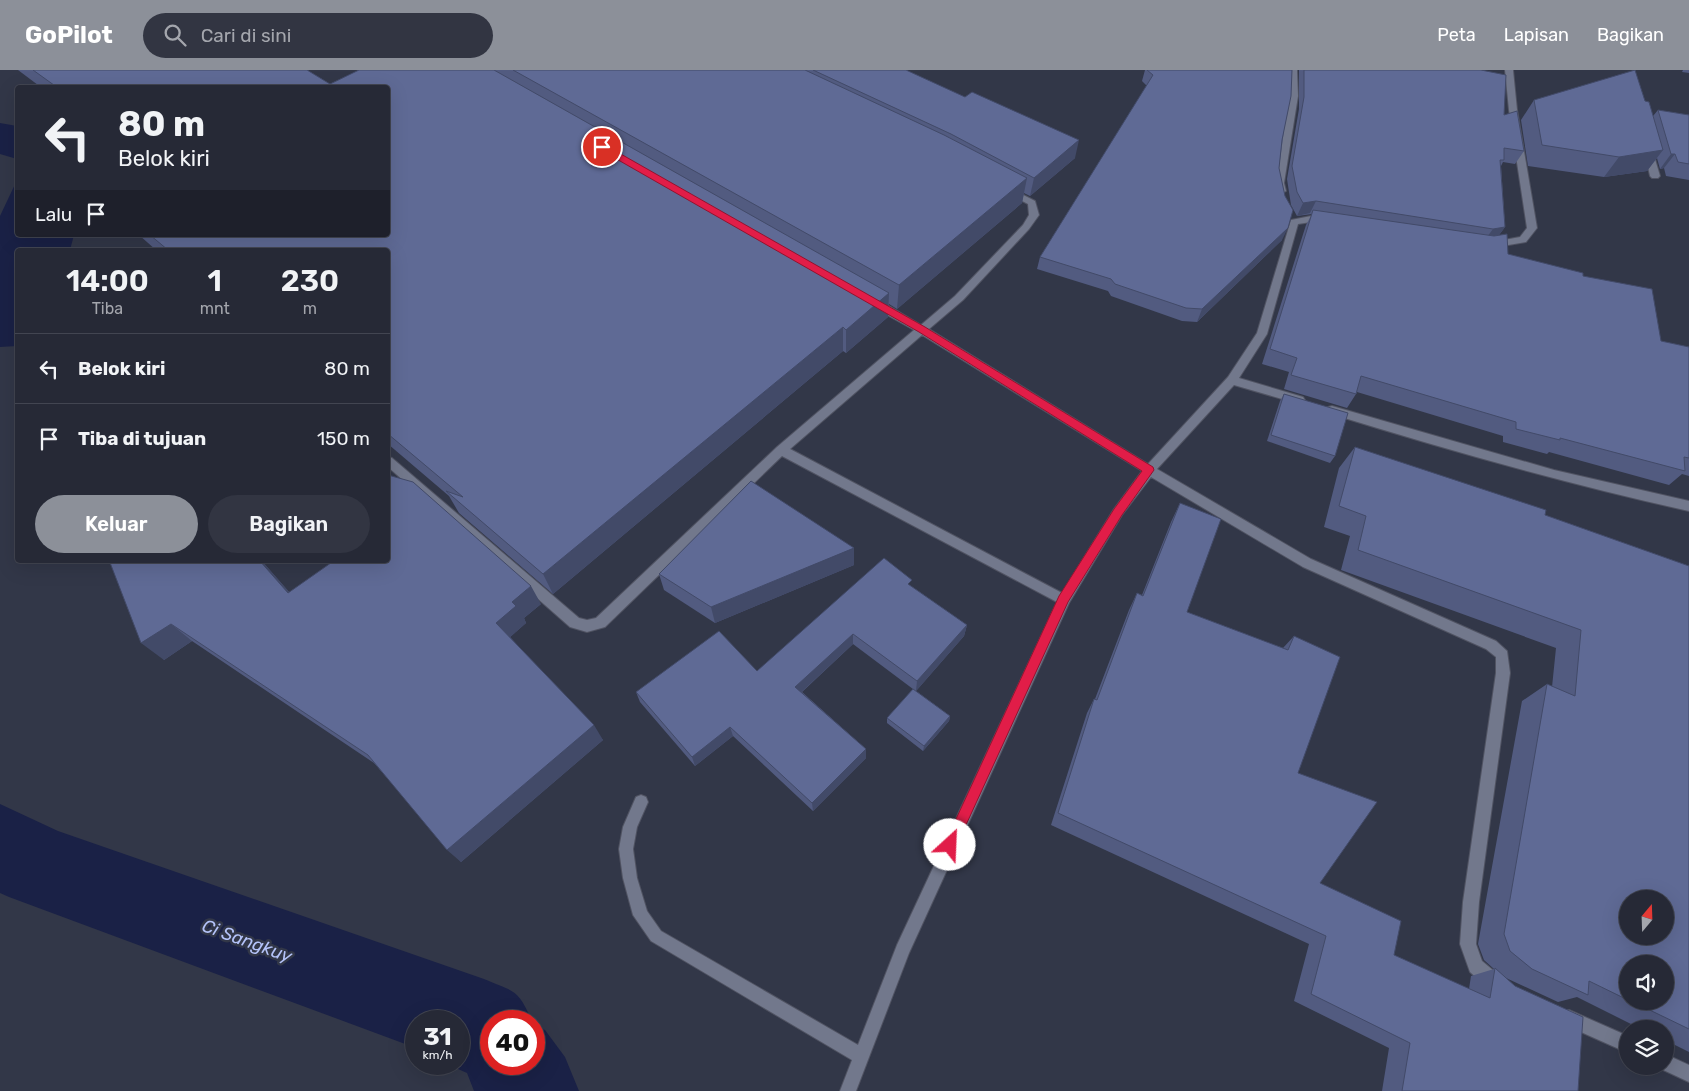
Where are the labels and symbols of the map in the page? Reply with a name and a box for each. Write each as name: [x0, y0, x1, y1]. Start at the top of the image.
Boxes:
pin: [581, 126, 623, 168]
position arrow: [923, 818, 975, 870]
north arrow: [1619, 890, 1674, 945]
water label: Ci Sangkuy: [199, 915, 296, 968]
speed limit sign: 40: [480, 1010, 545, 1075]

